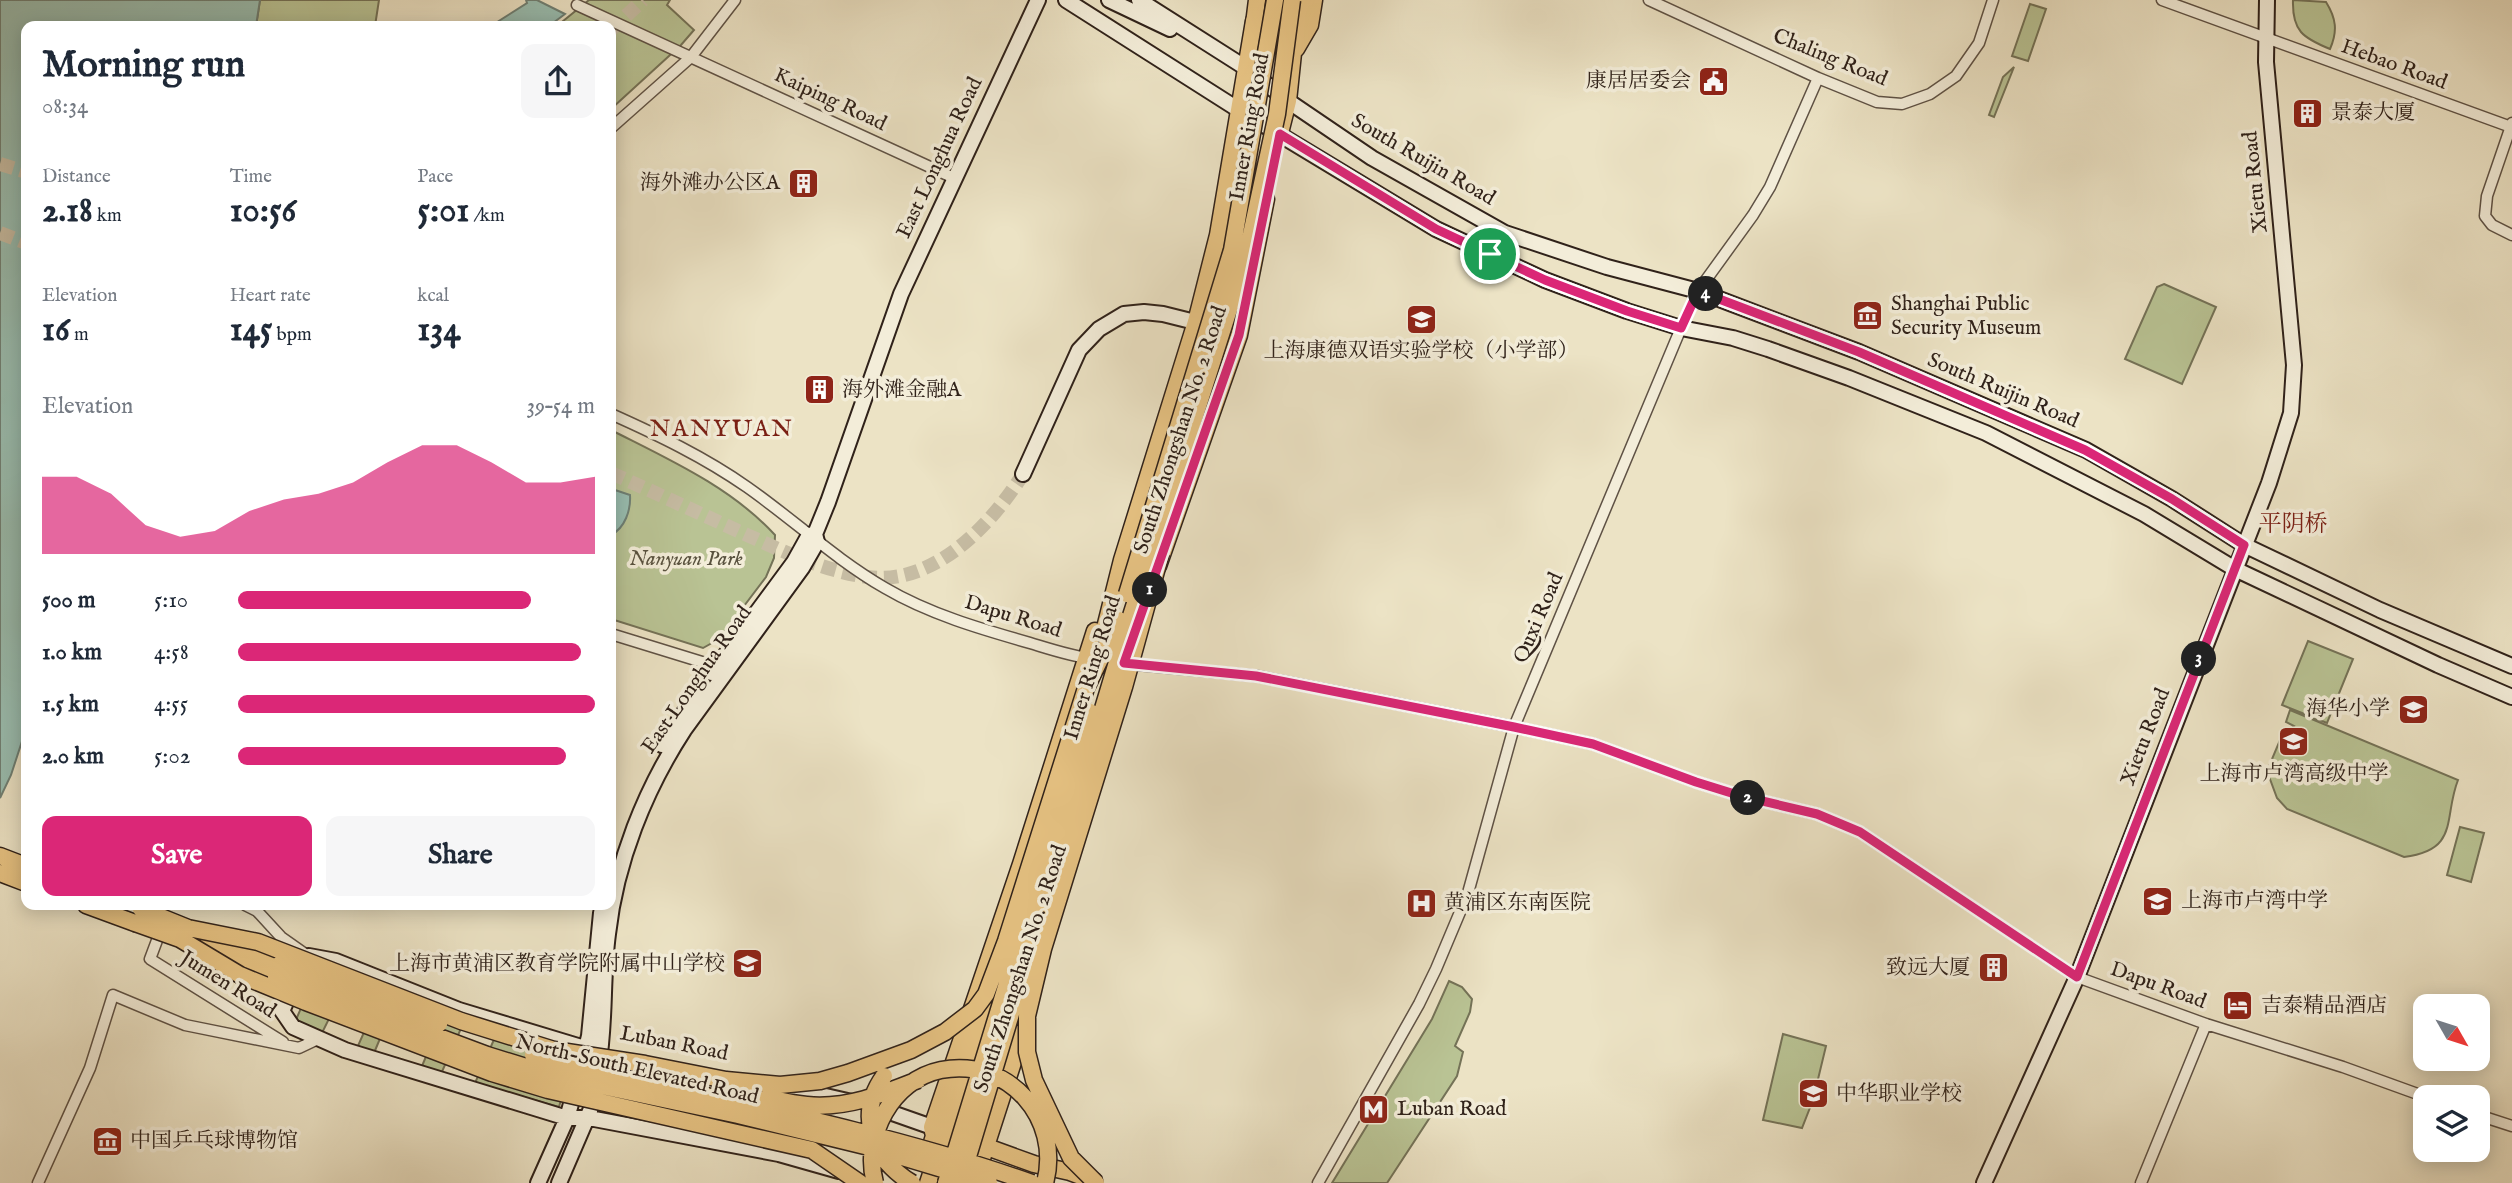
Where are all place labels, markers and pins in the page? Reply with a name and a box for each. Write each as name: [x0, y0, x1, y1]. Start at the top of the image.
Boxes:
public building icon: 康居居委会: [1697, 64, 1731, 98]
place label: 康居居委会: [1586, 68, 1691, 95]
building icon: 景泰大厦: [2291, 96, 2325, 130]
place label: 景泰大厦: [2331, 100, 2415, 127]
building icon: 海外滩办公区A: [786, 166, 820, 200]
place label: 海外滩办公区A: [640, 170, 781, 197]
pin: [1460, 224, 1520, 284]
pin: 4: [1688, 276, 1724, 312]
place label: Shanghai Public Security Museum: [1891, 291, 2041, 342]
museum icon: Shanghai Public Security Museum: [1851, 299, 1885, 333]
school or university icon: 上海康德双语实验学校（小学部）: [1404, 302, 1438, 336]
place label: 上海康德双语实验学校（小学部）: [1264, 338, 1579, 365]
building icon: 海外滩金融A: [802, 373, 836, 407]
place label: 海外滩金融A: [842, 377, 962, 404]
pin: 1: [1132, 572, 1168, 608]
pin: 3: [2182, 642, 2216, 676]
school or university icon: 海华小学: [2396, 692, 2430, 726]
place label: 海华小学: [2306, 696, 2390, 723]
school or university icon: 上海市卢湾高级中学: [2277, 725, 2311, 759]
place label: 上海市卢湾高级中学: [2200, 761, 2389, 788]
pin: 2: [1730, 780, 1766, 816]
school or university icon: 上海市卢湾中学: [2141, 884, 2175, 918]
hospital icon: 黄浦区东南医院: [1404, 886, 1438, 920]
place label: 上海市卢湾中学: [2181, 888, 2328, 915]
place label: 黄浦区东南医院: [1444, 890, 1591, 917]
school or university icon: 上海市黄浦区教育学院附属中山学校: [731, 947, 765, 981]
place label: 上海市黄浦区教育学院附属中山学校: [389, 951, 725, 978]
building icon: 致远大厦: [1976, 951, 2010, 985]
place label: 致远大厦: [1886, 955, 1970, 982]
hotel icon: 吉泰精品酒店: [2221, 989, 2255, 1023]
place label: 吉泰精品酒店: [2261, 993, 2387, 1020]
school or university icon: 中华职业学校: [1796, 1077, 1830, 1111]
place label: 中华职业学校: [1836, 1081, 1962, 1108]
metro station icon: Luban Road: [1357, 1092, 1391, 1126]
place label: Luban Road: [1397, 1096, 1507, 1123]
museum icon: 中国乒乓球博物馆: [90, 1124, 124, 1158]
place label: 中国乒乓球博物馆: [130, 1128, 298, 1155]

